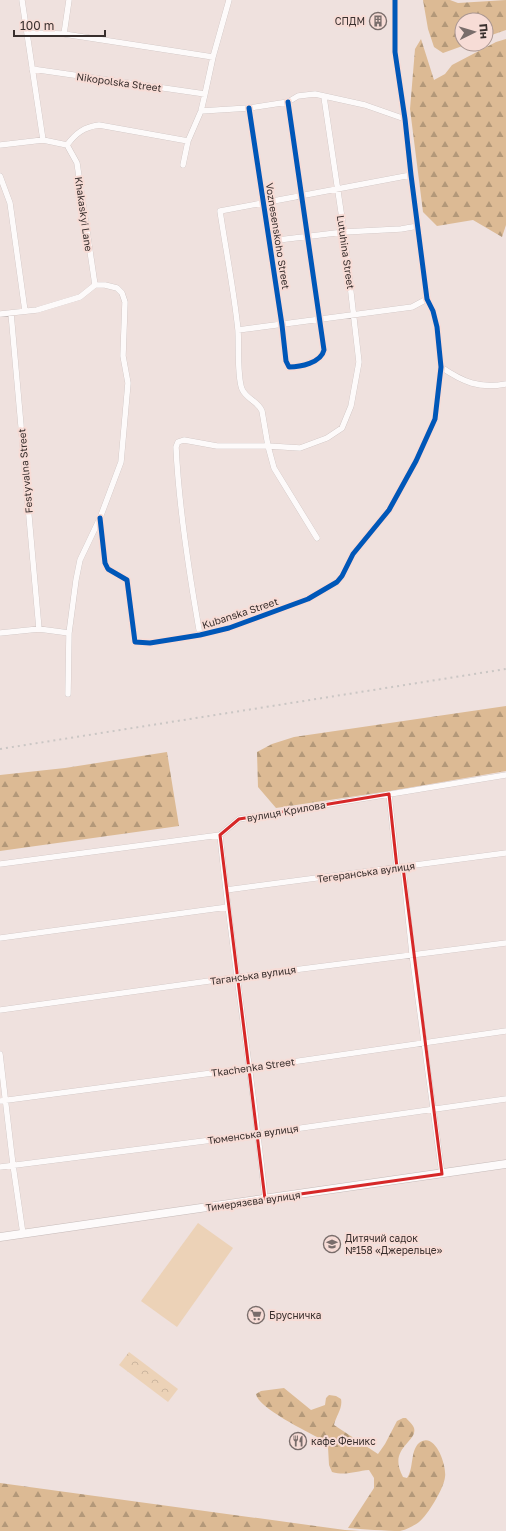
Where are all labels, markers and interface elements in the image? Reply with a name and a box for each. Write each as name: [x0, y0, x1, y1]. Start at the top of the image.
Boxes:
building icon: СПДМ: [368, 11, 388, 31]
scale bar: [14, 12, 105, 38]
north arrow: [454, 12, 494, 52]
place label: СПДМ: [335, 15, 365, 27]
text: 100 m: [20, 18, 54, 33]
text: Пн: [477, 23, 492, 39]
street label: Nikopolska Street: [76, 70, 162, 94]
street label: Khakaskyi Lane: [73, 176, 95, 252]
street label: Voznesenskoho Street: [264, 182, 292, 290]
street label: Lutuhina Street: [335, 214, 357, 290]
street label: Festyvalna Street: [15, 428, 35, 514]
street label: Kubanska Street: [200, 595, 280, 631]
street label: вулиця Крилова: [246, 798, 326, 824]
street label: Тегеранська вулиця: [316, 859, 416, 885]
street label: Таганська вулиця: [209, 963, 297, 987]
street label: Tkachenka Street: [210, 1055, 296, 1079]
street label: Тюменська вулиця: [207, 1122, 299, 1146]
street label: Тимерязєва вулиця: [205, 1188, 301, 1214]
place label: Дитячий садок №158 «Джерельце»: [345, 1232, 443, 1256]
school or university icon: Дитячий садок №158 «Джерельце»: [322, 1234, 342, 1254]
supermarket icon: Брусничка: [246, 1305, 266, 1325]
place label: Брусничка: [269, 1309, 322, 1321]
restaurant icon: кафе Феникс: [288, 1431, 308, 1451]
place label: кафе Феникс: [311, 1435, 376, 1447]

